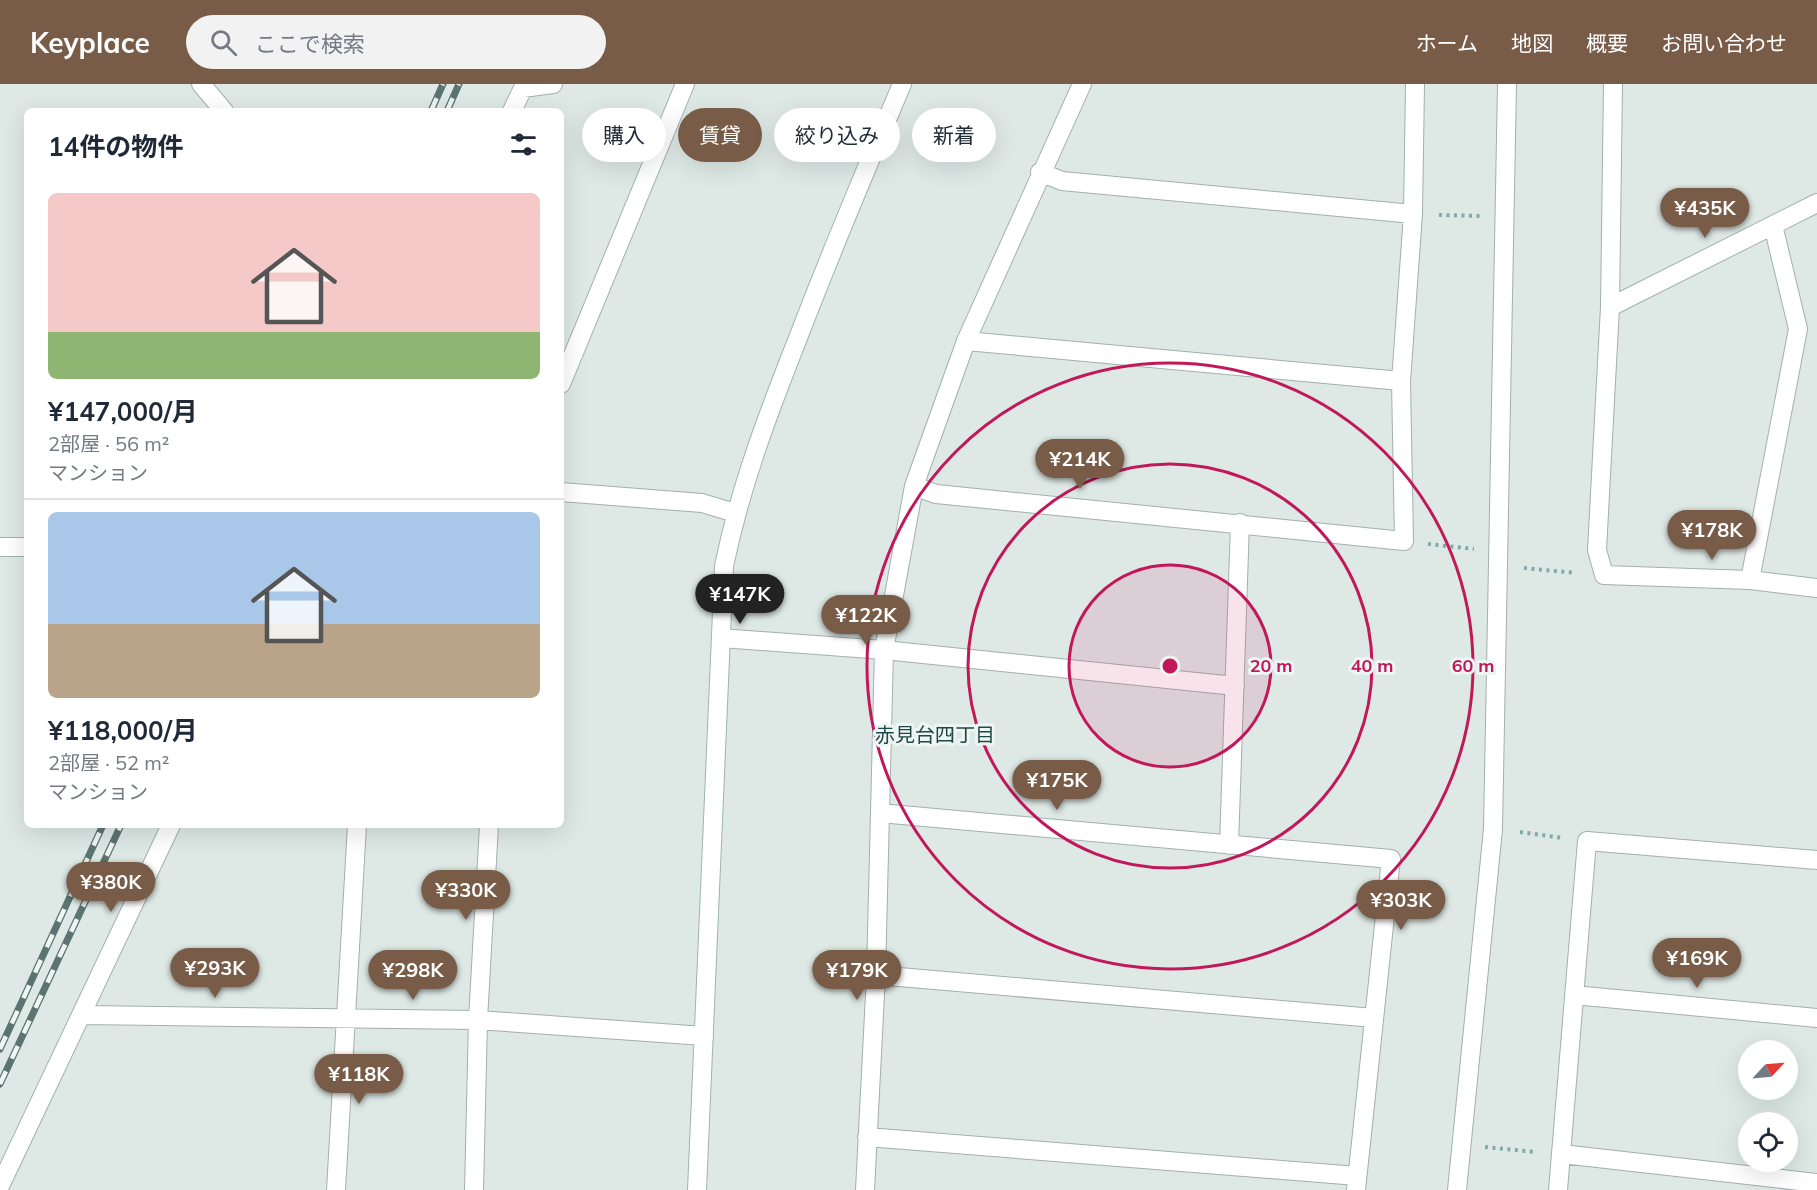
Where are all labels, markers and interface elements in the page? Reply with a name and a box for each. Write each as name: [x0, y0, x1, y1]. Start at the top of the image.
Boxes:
search box: [186, 15, 606, 69]
text: Keyplace: [30, 25, 150, 60]
icon: search: [207, 26, 240, 59]
text: ここで検索: [255, 30, 365, 58]
text: ホーム: [1416, 30, 1478, 56]
text: 地図: [1511, 30, 1553, 56]
text: 概要: [1586, 30, 1628, 56]
text: お問い合わせ: [1661, 30, 1787, 56]
chip: 購入: [582, 108, 666, 162]
chip: 賃貸: [678, 108, 762, 162]
chip: 絞り込み: [774, 108, 900, 162]
chip: 新着: [912, 108, 996, 162]
icon: filters: [507, 128, 540, 161]
text: 14件の物件: [48, 130, 183, 163]
pin: ¥435K: [1663, 188, 1747, 239]
text: ¥435K: [1674, 195, 1736, 220]
icon: home: [240, 232, 348, 340]
text: ¥147,000/月: [48, 395, 198, 428]
text: 2部屋 · 56 m²: [48, 431, 169, 456]
pin: ¥214K: [1038, 439, 1122, 490]
text: ¥214K: [1049, 446, 1111, 471]
text: マンション: [48, 460, 148, 485]
pin: ¥178K: [1670, 510, 1754, 561]
text: ¥178K: [1681, 517, 1743, 542]
icon: home: [240, 551, 348, 659]
pin: ¥147K: [698, 574, 782, 625]
text: ¥147K: [709, 581, 771, 606]
pin: ¥122K: [824, 595, 908, 646]
text: ¥122K: [835, 602, 897, 627]
text: 20 m: [1250, 654, 1292, 677]
text: 40 m: [1351, 654, 1393, 677]
text: 60 m: [1452, 654, 1494, 677]
centre of rings: [1160, 656, 1180, 676]
text: ¥118,000/月: [48, 714, 198, 747]
district label: 赤見台四丁目: [875, 722, 995, 747]
text: 2部屋 · 52 m²: [48, 750, 169, 775]
pin: ¥175K: [1015, 760, 1099, 811]
text: ¥175K: [1026, 767, 1088, 792]
text: マンション: [48, 779, 148, 804]
pin: ¥380K: [69, 862, 153, 913]
text: ¥380K: [80, 869, 142, 894]
pin: ¥330K: [424, 870, 508, 921]
text: ¥330K: [435, 877, 497, 902]
pin: ¥303K: [1359, 880, 1443, 931]
text: ¥303K: [1370, 887, 1432, 912]
pin: ¥169K: [1655, 938, 1739, 989]
text: ¥169K: [1666, 945, 1728, 970]
pin: ¥293K: [173, 948, 257, 999]
pin: ¥298K: [371, 950, 455, 1001]
pin: ¥179K: [815, 950, 899, 1001]
text: ¥293K: [184, 955, 246, 980]
text: ¥298K: [382, 957, 444, 982]
text: ¥179K: [826, 957, 888, 982]
north arrow: [1738, 1040, 1798, 1100]
map controls: [1738, 1040, 1798, 1172]
pin: ¥118K: [317, 1054, 401, 1105]
text: ¥118K: [328, 1061, 390, 1086]
button: locate: [1738, 1112, 1798, 1172]

